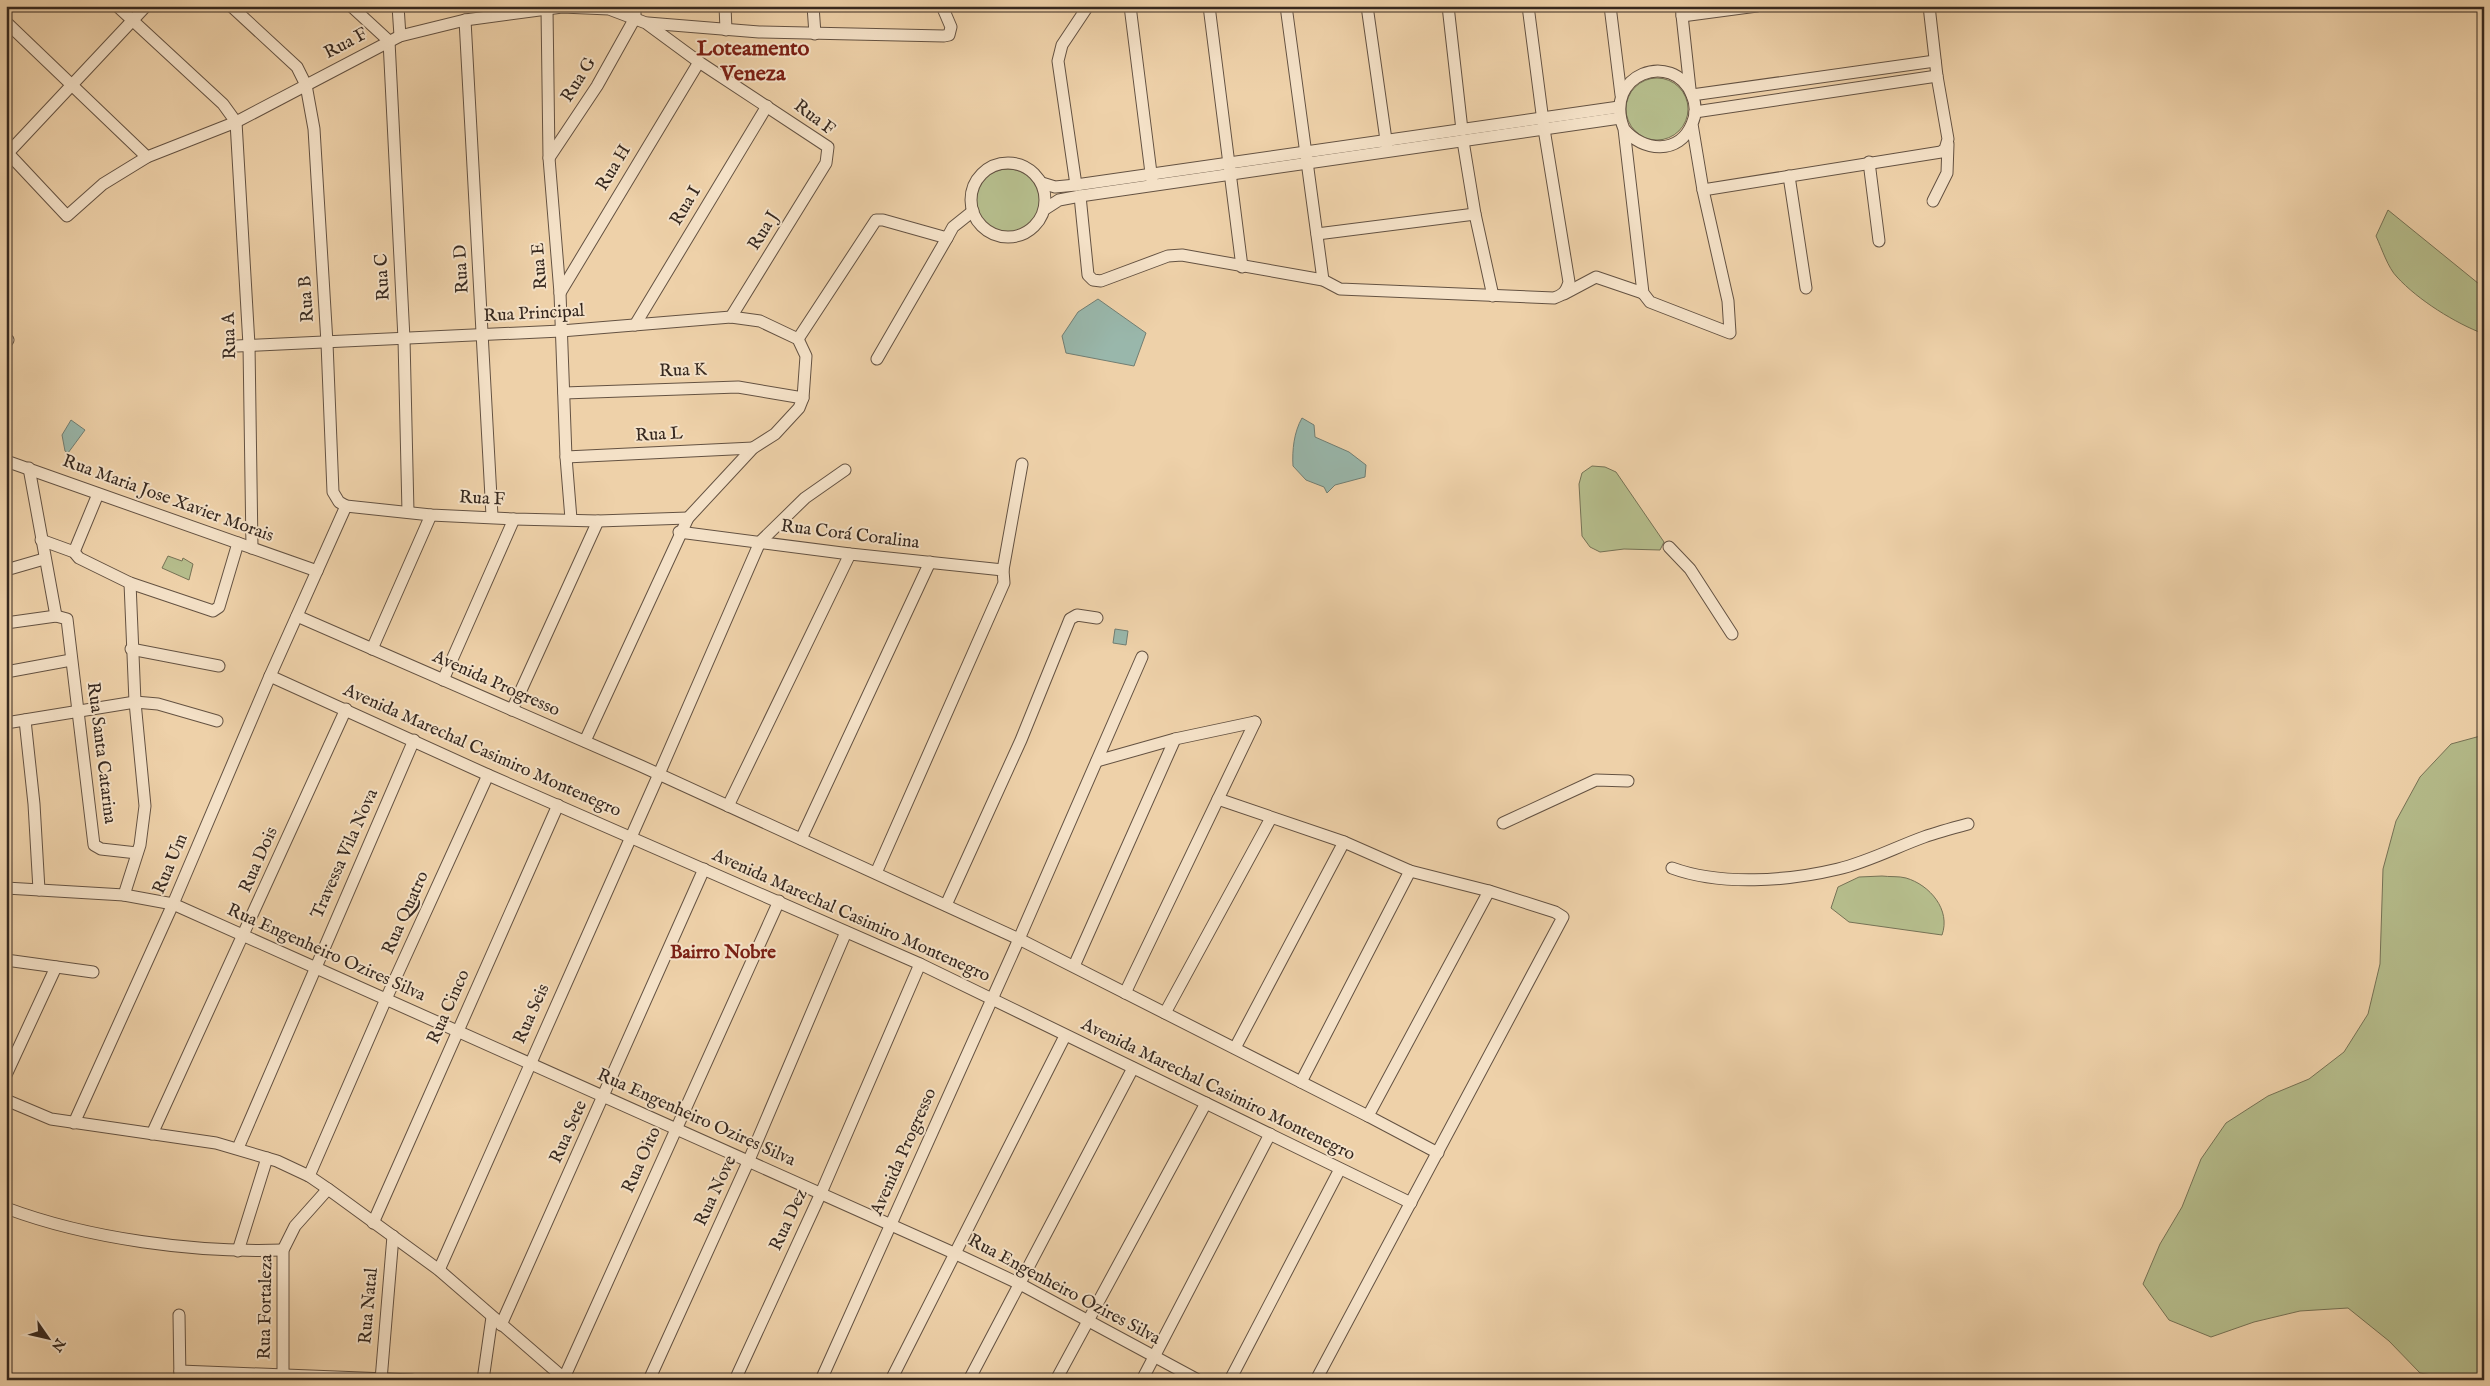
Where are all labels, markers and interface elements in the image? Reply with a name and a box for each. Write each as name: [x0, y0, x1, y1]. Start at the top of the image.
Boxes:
street label: Rua F: [320, 23, 372, 65]
district label: Loteamento Veneza: [697, 35, 810, 88]
street label: Rua G: [556, 53, 602, 107]
street label: Rua F: [789, 95, 840, 141]
street label: Rua H: [591, 141, 637, 195]
street label: Rua I: [665, 182, 707, 230]
street label: Rua J: [743, 207, 785, 255]
street label: Rua E: [527, 242, 553, 290]
street label: Rua D: [449, 244, 475, 294]
street label: Rua C: [370, 253, 396, 301]
street label: Rua B: [294, 275, 320, 323]
street label: Rua Principal: [483, 300, 585, 328]
street label: Rua A: [218, 311, 242, 360]
street label: Rua K: [659, 359, 708, 383]
street label: Rua L: [635, 422, 683, 448]
street label: Rua Maria Jose Xavier Morais: [59, 450, 277, 548]
street label: Rua F: [458, 486, 506, 512]
street label: Rua Corá Coralina: [779, 515, 921, 555]
street label: Avenida Progresso: [428, 645, 564, 723]
street label: Avenida Marechal Casimiro Montenegro: [338, 679, 625, 823]
street label: Rua Santa Catarina: [81, 681, 121, 825]
street label: Travessa Vila Nova: [306, 785, 384, 923]
street label: Rua Dois: [234, 823, 284, 897]
street label: Rua Um: [148, 830, 194, 898]
street label: Avenida Marechal Casimiro Montenegro: [707, 844, 994, 988]
street label: Rua Quatro: [377, 867, 435, 958]
street label: Rua Engenheiro Ozires Silva: [223, 899, 429, 1007]
district label: Bairro Nobre: [670, 941, 776, 965]
street label: Rua Cinco: [422, 966, 476, 1048]
street label: Rua Seis: [509, 980, 555, 1048]
street label: Avenida Marechal Casimiro Montenegro: [1076, 1013, 1359, 1167]
street label: Rua Engenheiro Ozires Silva: [593, 1064, 799, 1172]
street label: Avenida Progresso: [865, 1084, 943, 1220]
street label: Rua Sete: [545, 1097, 593, 1167]
street label: Rua Oito: [617, 1123, 667, 1197]
street label: Rua Nove: [690, 1152, 742, 1230]
street label: Rua Dez: [765, 1185, 813, 1255]
street label: Rua Engenheiro Ozires Silva: [964, 1229, 1164, 1351]
street label: Rua Fortaleza: [254, 1254, 278, 1360]
street label: Rua Natal: [354, 1267, 384, 1345]
north arrow: [22, 1314, 72, 1364]
text: N: [47, 1334, 69, 1355]

